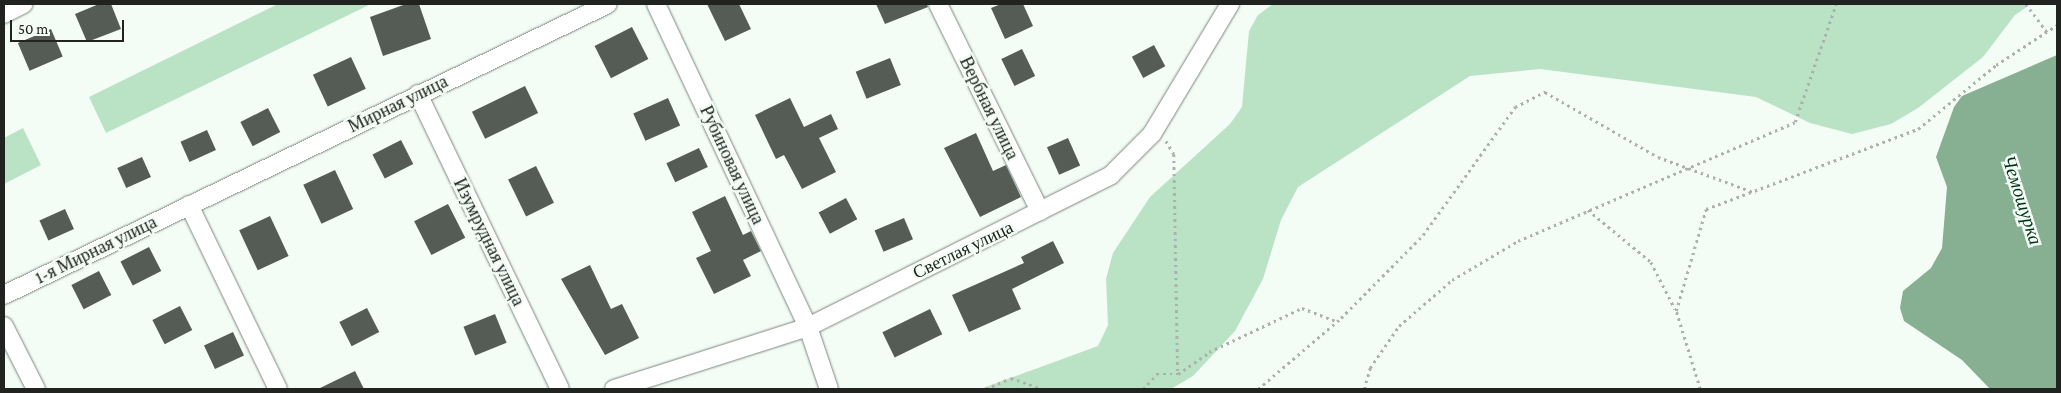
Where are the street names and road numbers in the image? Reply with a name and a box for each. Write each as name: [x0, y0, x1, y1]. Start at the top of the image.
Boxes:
street label: Вербная улица: [955, 53, 1023, 163]
street label: Мирная улица: [345, 71, 451, 137]
street label: Рубиновая улица: [695, 102, 769, 228]
street label: Изумрудная улица: [449, 175, 529, 309]
street label: 1-я Мирная улица: [32, 211, 160, 289]
street label: Светлая улица: [909, 216, 1017, 284]

